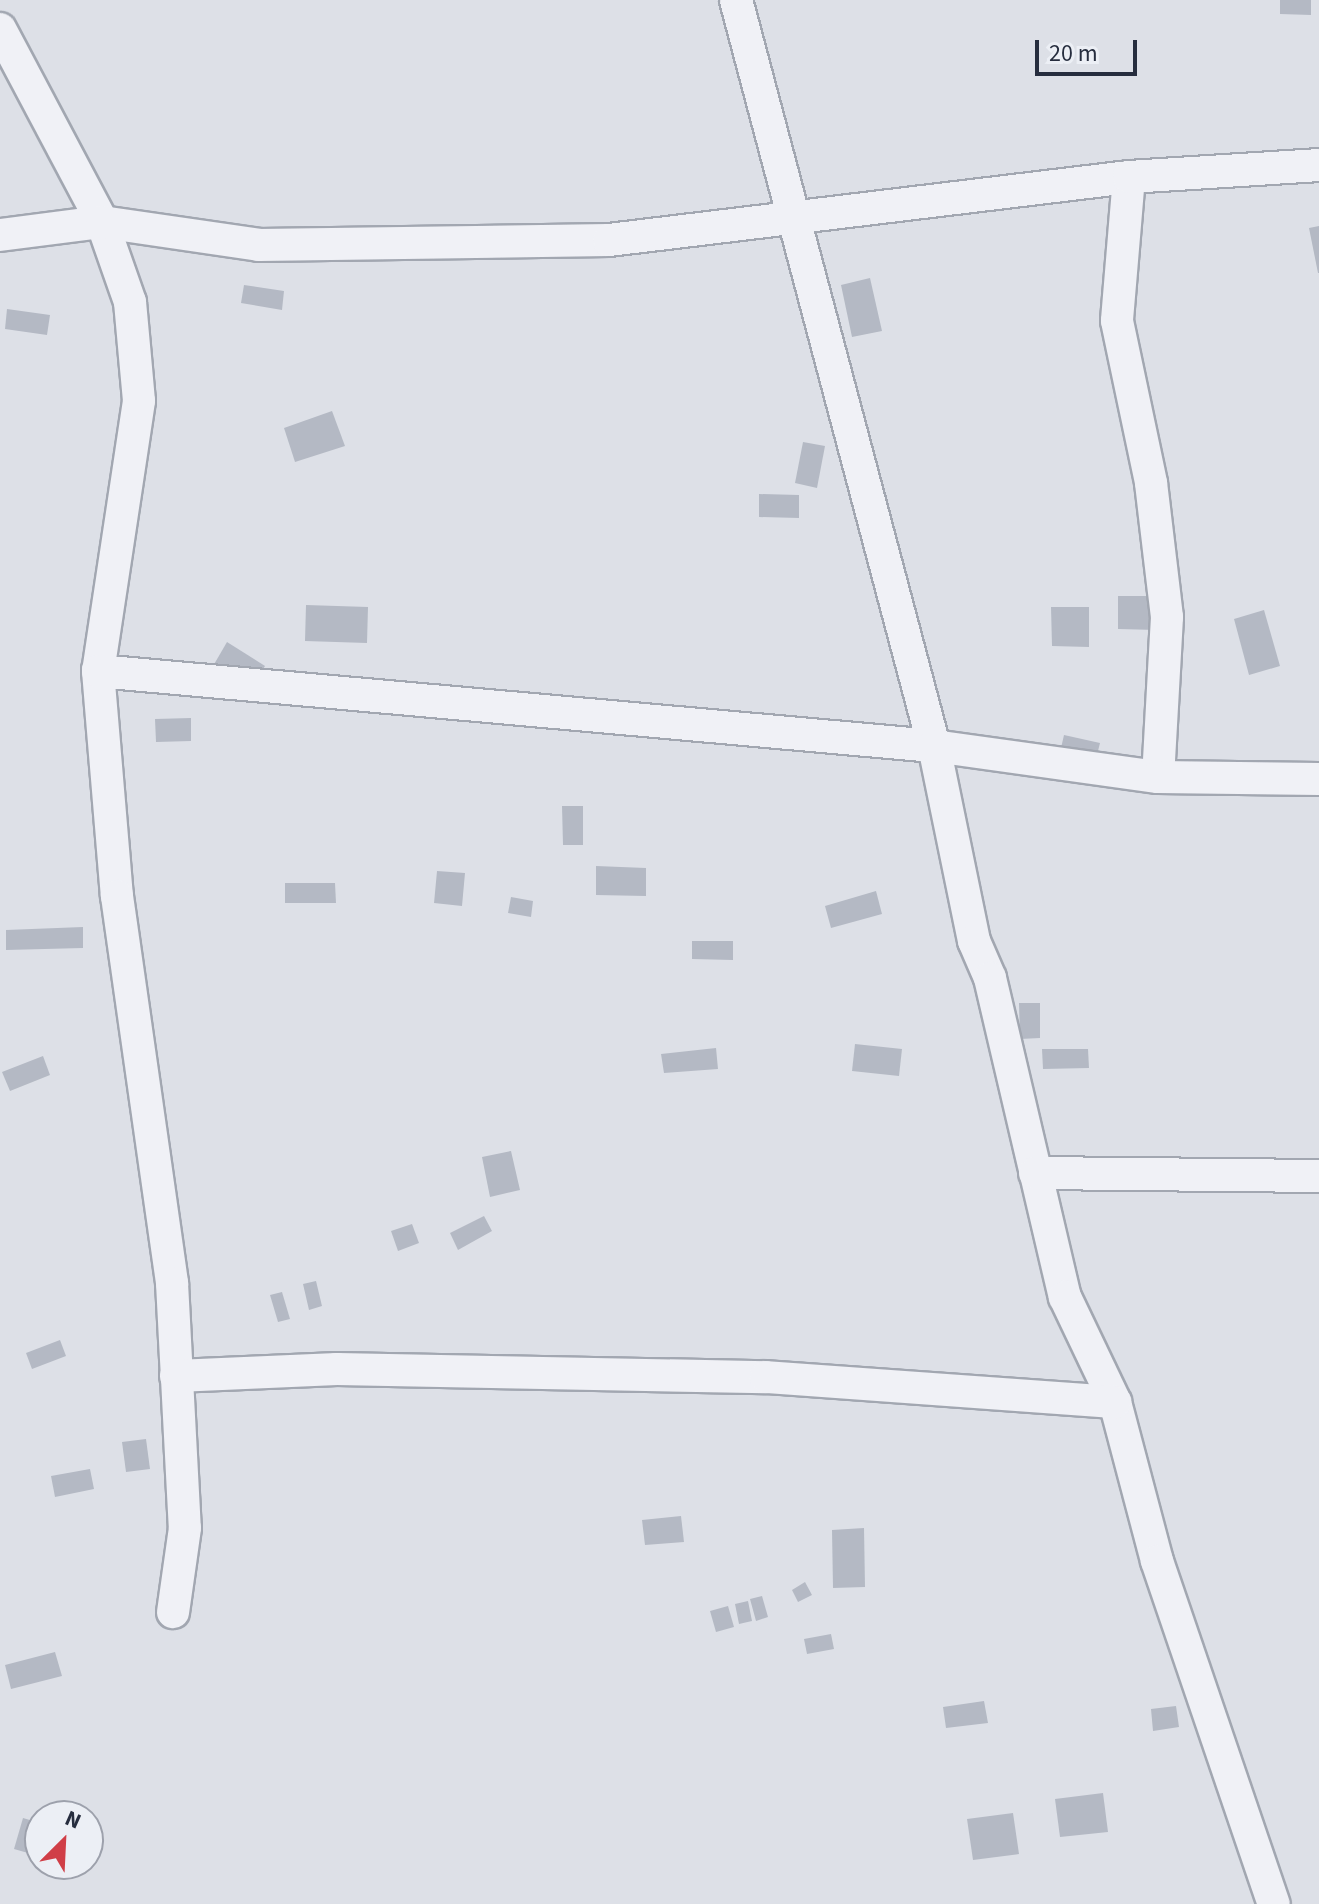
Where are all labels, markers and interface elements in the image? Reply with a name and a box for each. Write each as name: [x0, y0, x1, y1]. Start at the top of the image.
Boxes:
scale bar: [1039, 24, 1141, 74]
text: 20 m: [1049, 36, 1098, 71]
north arrow: [24, 1800, 104, 1880]
text: N: [60, 1802, 86, 1837]

